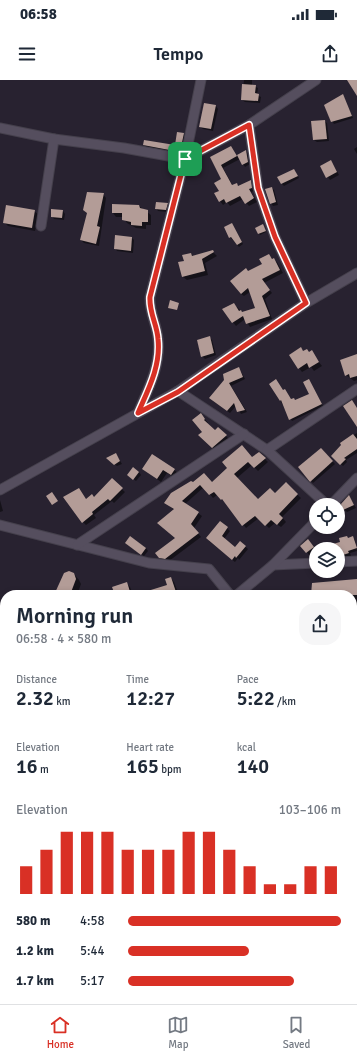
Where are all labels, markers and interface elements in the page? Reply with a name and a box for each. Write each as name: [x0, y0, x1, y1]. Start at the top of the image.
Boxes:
text: 06:58: [20, 5, 57, 23]
icon: menu: [16, 43, 38, 65]
text: Tempo: [154, 43, 203, 65]
icon: share: [319, 43, 341, 65]
pin: [168, 142, 202, 176]
icon: arrive: [174, 148, 196, 170]
map controls: [309, 498, 345, 578]
button: locate: [309, 498, 345, 534]
button: layers: [309, 542, 345, 578]
text: Morning run: [16, 602, 133, 629]
button: share: [299, 603, 341, 645]
text: 06:58 · 4 × 580 m: [16, 631, 111, 647]
text: Distance: [16, 673, 57, 686]
text: Time: [126, 673, 149, 686]
text: Pace: [237, 673, 259, 686]
text: 2.32: [16, 686, 54, 711]
text: 12:27: [126, 686, 175, 711]
text: 5:22: [237, 686, 275, 711]
text: km: [54, 695, 71, 708]
text: /km: [275, 695, 296, 708]
text: Elevation: [16, 741, 60, 754]
text: Heart rate: [126, 741, 174, 754]
text: kcal: [237, 741, 256, 754]
text: 16: [16, 754, 38, 779]
text: 165: [126, 754, 159, 779]
text: 140: [237, 754, 269, 779]
text: m: [38, 763, 49, 776]
text: bpm: [159, 763, 182, 776]
text: Elevation: [16, 802, 68, 818]
text: 103–106 m: [279, 802, 341, 818]
text: 580 m: [16, 913, 50, 929]
text: 4:58: [80, 913, 105, 929]
text: 1.2 km: [16, 943, 54, 959]
text: 5:44: [80, 943, 105, 959]
text: 1.7 km: [16, 973, 54, 989]
text: 5:17: [80, 973, 105, 989]
tab: Home: [47, 1014, 74, 1051]
tab: Map: [167, 1014, 189, 1051]
tab: Saved: [283, 1014, 310, 1051]

